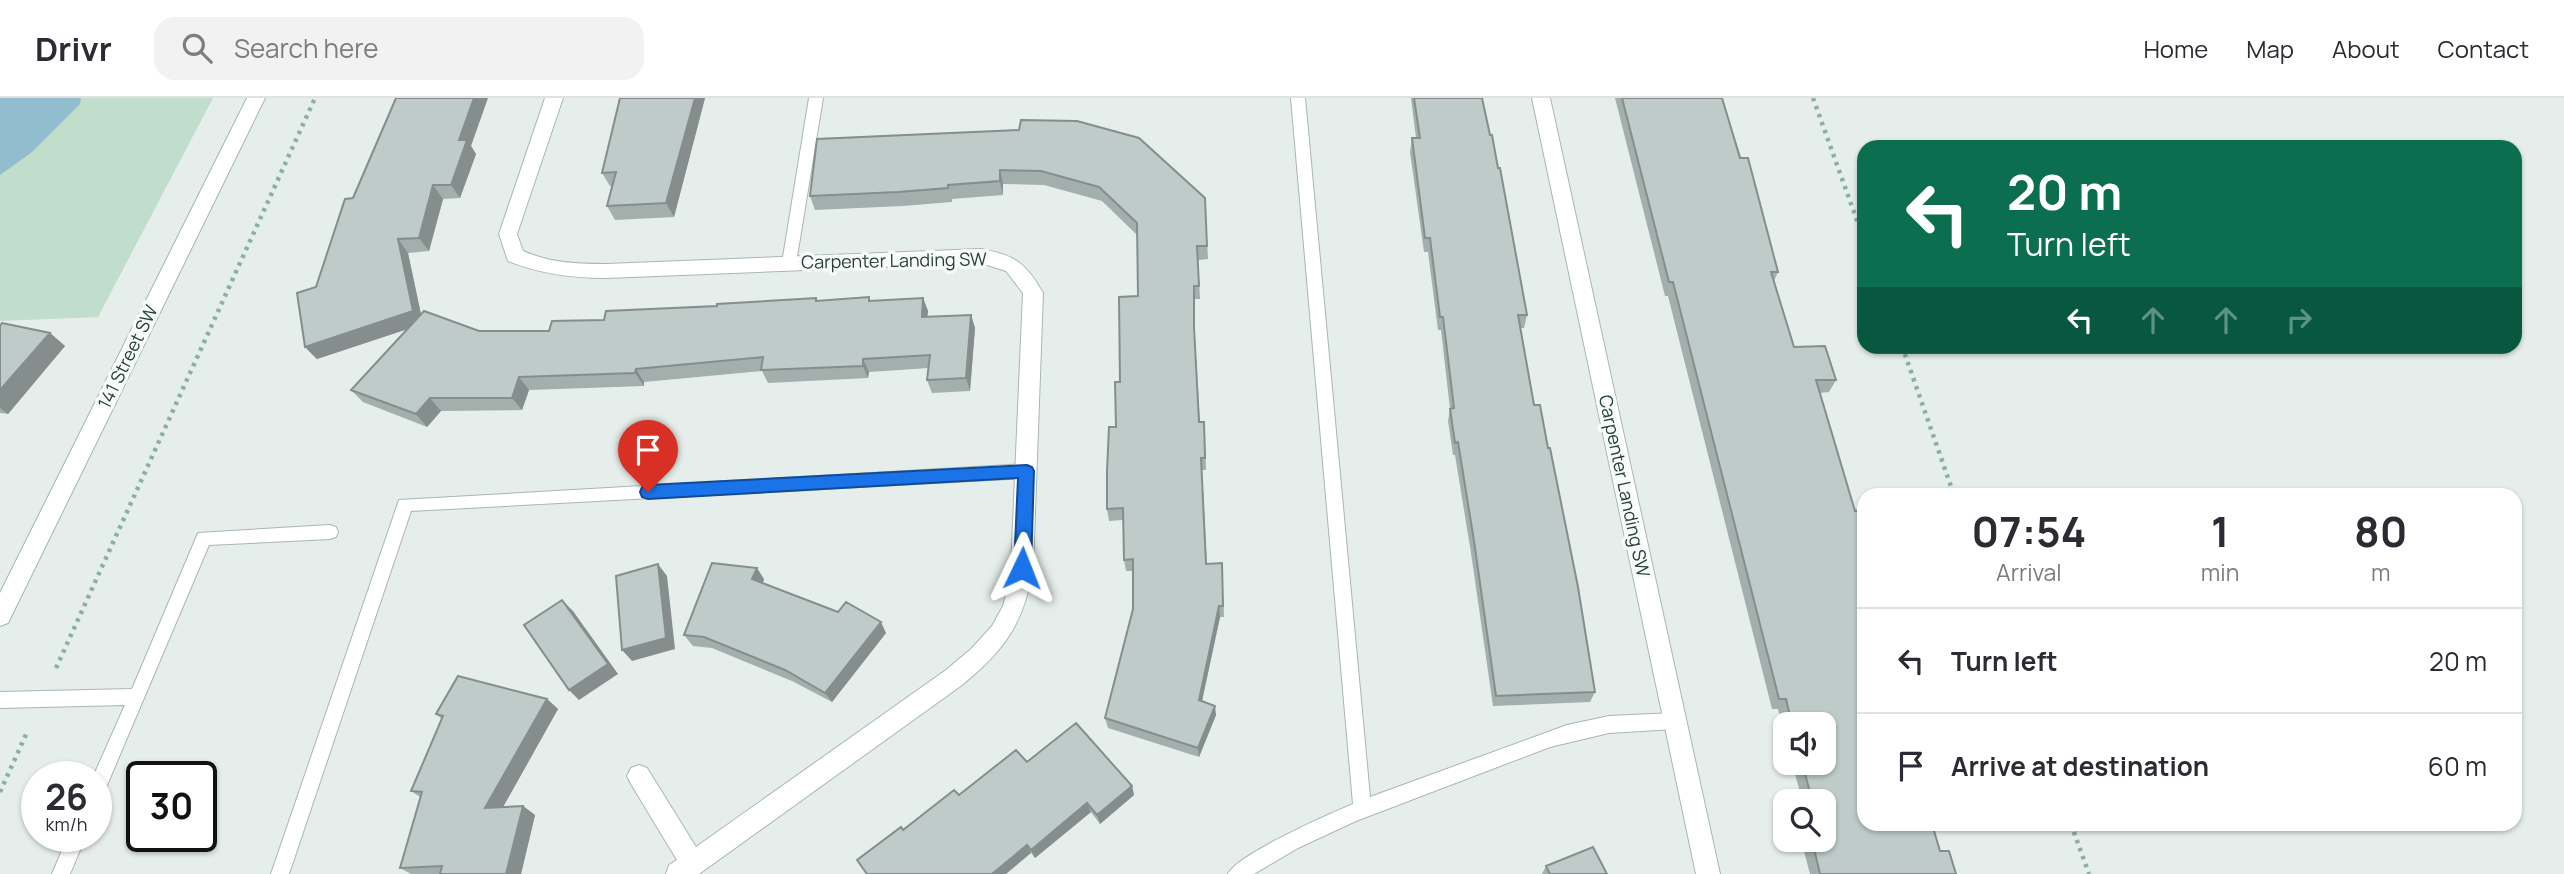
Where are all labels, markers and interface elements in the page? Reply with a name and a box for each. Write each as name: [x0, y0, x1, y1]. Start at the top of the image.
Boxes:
search box: [154, 17, 644, 80]
text: Drivr: [35, 26, 112, 71]
icon: search: [178, 29, 216, 67]
text: Search here: [234, 30, 378, 66]
text: Home: [2143, 32, 2208, 65]
text: Map: [2246, 32, 2294, 65]
text: About: [2332, 32, 2400, 65]
text: Contact: [2438, 32, 2529, 65]
text: 20 m: [2007, 158, 2122, 225]
icon: left: [1892, 168, 1983, 259]
text: Turn left: [2007, 222, 2131, 266]
street label: Carpenter Landing SW: [801, 246, 987, 274]
street label: 141 Street SW: [92, 301, 163, 412]
icon: left: [2061, 301, 2099, 339]
icon: ahead: [2134, 301, 2172, 339]
icon: ahead: [2207, 301, 2245, 339]
icon: right: [2280, 301, 2318, 339]
street label: Carpenter Landing SW: [1594, 393, 1656, 579]
pin: [618, 420, 678, 492]
icon: arrive: [629, 431, 667, 469]
text: 07:54: [1972, 502, 2086, 560]
text: 1: [2211, 502, 2229, 560]
text: 80: [2354, 502, 2407, 560]
position arrow: [985, 531, 1059, 605]
text: Arrival: [1996, 556, 2062, 588]
text: min: [2201, 556, 2239, 588]
text: m: [2371, 556, 2390, 588]
icon: left: [1892, 642, 1930, 680]
text: Turn left: [1951, 643, 2058, 679]
text: 20 m: [2429, 643, 2487, 679]
map controls: [1773, 712, 1836, 852]
button: sound: [1773, 712, 1836, 775]
icon: arrive: [1892, 747, 1930, 785]
text: Arrive at destination: [1951, 748, 2209, 784]
text: 60 m: [2428, 748, 2487, 784]
speed limit sign: 30: [126, 761, 217, 852]
text: 26: [45, 773, 88, 821]
button: search: [1773, 789, 1836, 852]
text: km/h: [46, 812, 87, 836]

